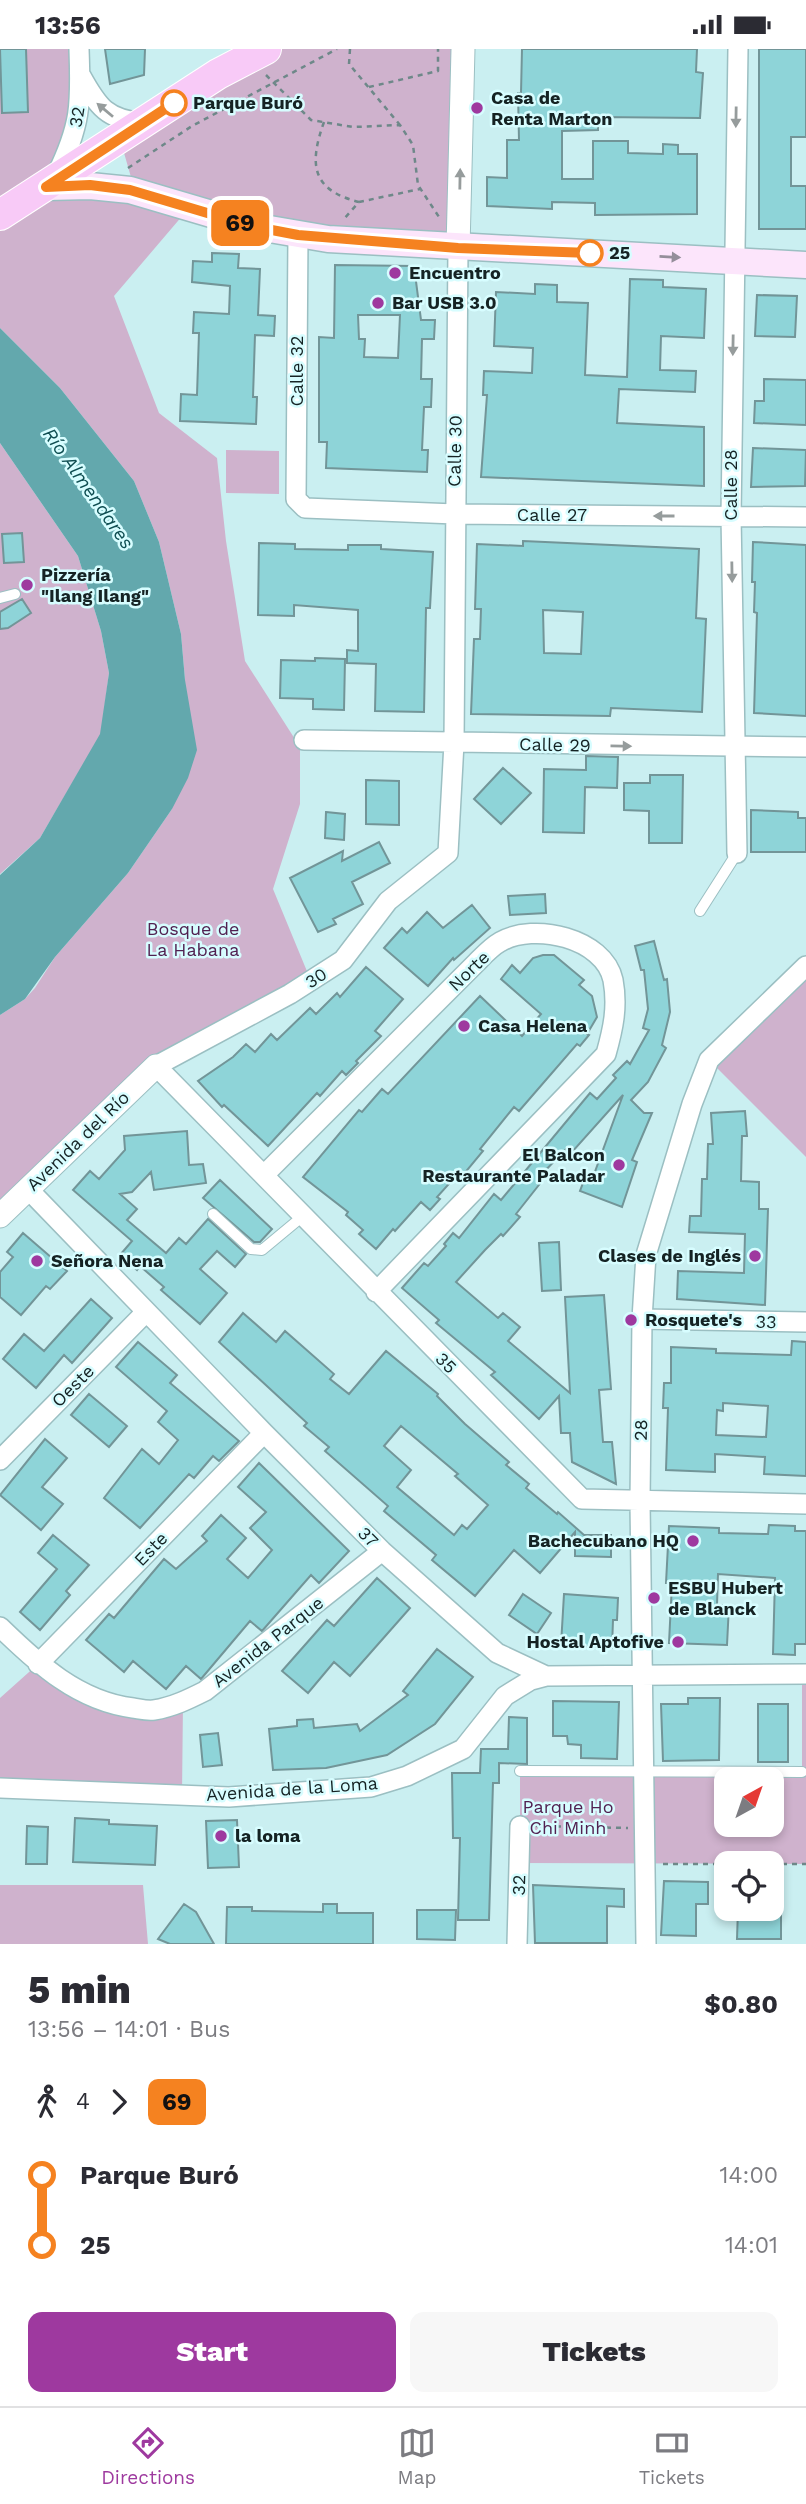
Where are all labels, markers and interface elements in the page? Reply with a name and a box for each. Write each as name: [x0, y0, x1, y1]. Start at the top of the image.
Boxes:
text: 13:56: [35, 10, 101, 40]
place label: Casa de Renta Marton: [491, 87, 612, 129]
marker: Parque Buró: [161, 90, 187, 116]
place label: Parque Buró: [193, 92, 303, 113]
marker: Casa de Renta Marton: [469, 100, 485, 116]
one-way arrow: [96, 102, 114, 117]
street label: 32: [64, 105, 89, 129]
one-way arrow: [731, 106, 742, 128]
one-way arrow: [454, 168, 466, 190]
line badge: 69: [208, 200, 272, 246]
text: 69: [225, 209, 255, 237]
marker: 25: [577, 240, 603, 266]
place label: 25: [609, 242, 630, 263]
one-way arrow: [660, 252, 682, 263]
place label: Encuentro: [409, 262, 501, 283]
marker: Encuentro: [387, 265, 403, 281]
place label: Bar USB 3.0: [392, 292, 497, 313]
marker: Bar USB 3.0: [370, 295, 386, 311]
one-way arrow: [727, 334, 738, 356]
street label: Calle 32: [286, 335, 307, 407]
street label: Calle 30: [443, 415, 466, 487]
water label: Río Almendares: [38, 423, 139, 554]
street label: Calle 28: [720, 449, 741, 521]
street label: Calle 27: [517, 504, 587, 525]
one-way arrow: [653, 510, 675, 522]
one-way arrow: [726, 561, 737, 583]
place label: Pizzería "Ilang Ilang": [41, 564, 149, 606]
marker: Pizzería "Ilang Ilang": [19, 577, 35, 593]
street label: Calle 29: [519, 733, 591, 756]
one-way arrow: [610, 740, 632, 752]
park label: Bosque de La Habana: [147, 918, 239, 960]
street label: Norte: [444, 946, 493, 995]
street label: 30: [301, 963, 331, 992]
place label: Casa Helena: [478, 1015, 588, 1036]
marker: Casa Helena: [456, 1018, 472, 1034]
street label: Avenida del Río: [22, 1086, 133, 1195]
place label: El Balcon Restaurante Paladar: [422, 1144, 605, 1186]
marker: El Balcon Restaurante Paladar: [611, 1157, 627, 1173]
place label: Clases de Inglés: [598, 1245, 741, 1266]
marker: Clases de Inglés: [747, 1248, 763, 1264]
place label: Señora Nena: [51, 1250, 164, 1271]
marker: Señora Nena: [29, 1253, 45, 1269]
place label: Rosquete's: [645, 1309, 743, 1330]
street label: 33: [755, 1311, 777, 1332]
marker: Rosquete's: [623, 1312, 639, 1328]
street label: 35: [432, 1348, 461, 1377]
street label: Oeste: [47, 1360, 98, 1411]
street label: 28: [630, 1419, 651, 1441]
street label: 37: [354, 1522, 383, 1551]
street label: Este: [130, 1527, 172, 1570]
place label: Bachecubano HQ: [528, 1530, 679, 1551]
marker: Bachecubano HQ: [685, 1533, 701, 1549]
place label: ESBU Hubert de Blanck: [668, 1577, 783, 1619]
marker: ESBU Hubert de Blanck: [646, 1590, 662, 1606]
street label: Avenida Parque: [208, 1592, 327, 1691]
place label: Hostal Aptofive: [526, 1631, 664, 1652]
marker: Hostal Aptofive: [670, 1634, 686, 1650]
north arrow: [714, 1767, 784, 1837]
map controls: [714, 1767, 784, 1921]
street label: Avenida de la Loma: [205, 1772, 379, 1805]
park label: Parque Ho Chi Minh: [522, 1796, 614, 1838]
place label: la loma: [235, 1825, 301, 1846]
marker: la loma: [213, 1828, 229, 1844]
button: locate: [714, 1851, 784, 1921]
street label: 32: [508, 1874, 529, 1896]
text: 5 min: [28, 1968, 131, 2012]
text: $0.80: [704, 1989, 778, 2019]
text: 13:56 – 14:01 · Bus: [28, 2016, 230, 2043]
icon: walk: [28, 2083, 66, 2121]
icon: forward: [100, 2083, 138, 2121]
text: 4: [76, 2088, 90, 2115]
text: 69: [162, 2088, 192, 2116]
text: Parque Buró: [80, 2160, 239, 2190]
text: 14:00: [720, 2162, 778, 2189]
text: 25: [80, 2230, 111, 2260]
text: 14:01: [725, 2232, 778, 2259]
button: Start: [28, 2312, 396, 2392]
button: Tickets: [410, 2312, 778, 2392]
tab: Directions: [101, 2424, 195, 2489]
tab: Map: [398, 2424, 436, 2489]
tab: Tickets: [639, 2424, 705, 2489]

